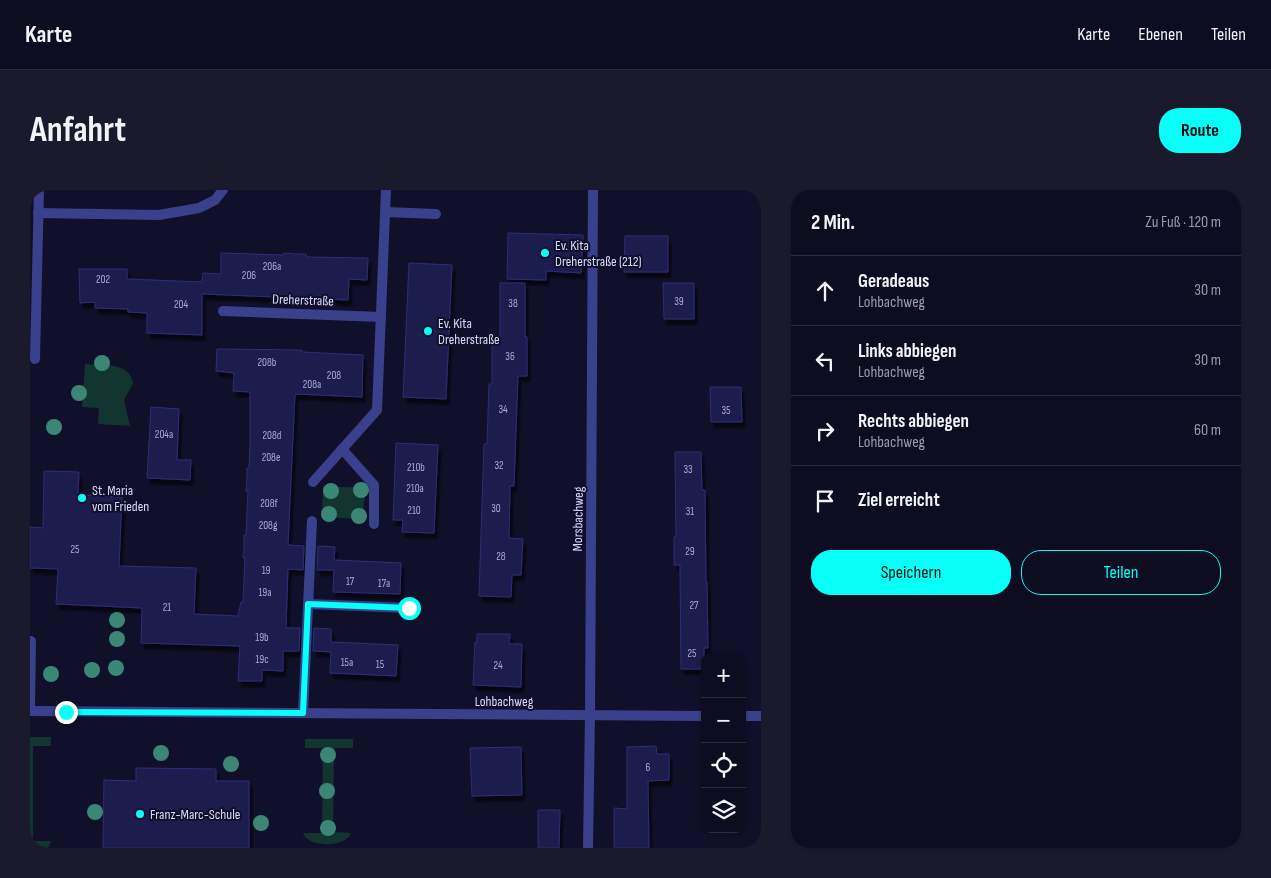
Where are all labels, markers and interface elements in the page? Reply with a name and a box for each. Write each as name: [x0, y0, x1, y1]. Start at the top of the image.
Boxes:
text: Karte: [25, 20, 72, 49]
text: Karte: [1077, 24, 1110, 45]
text: Ebenen: [1138, 24, 1183, 45]
text: Teilen: [1211, 24, 1246, 45]
button: Route: [1159, 108, 1241, 153]
text: Anfahrt: [30, 109, 126, 152]
text: 2 Min.: [811, 210, 855, 235]
text: Zu Fuß · 120 m: [1145, 213, 1221, 232]
place label: Ev. Kita Dreherstraße (212): [555, 237, 642, 270]
marker: Ev. Kita Dreherstraße (212): [539, 247, 551, 259]
house number: 206a: [263, 260, 281, 273]
house number: 206: [242, 269, 256, 282]
text: Geradeaus: [858, 270, 929, 293]
house number: 202: [96, 273, 110, 286]
icon: ahead: [811, 277, 839, 305]
text: 30 m: [1194, 281, 1221, 300]
street label: Dreherstraße: [272, 290, 334, 310]
text: Lohbachweg: [858, 293, 925, 312]
house number: 39: [674, 295, 684, 308]
house number: 38: [508, 297, 518, 310]
house number: 204: [174, 298, 188, 311]
place label: Ev. Kita Dreherstraße: [438, 315, 500, 348]
marker: Ev. Kita Dreherstraße: [422, 325, 434, 337]
text: Links abbiegen: [858, 340, 956, 363]
icon: left: [811, 347, 839, 375]
house number: 36: [505, 350, 515, 363]
text: 30 m: [1194, 351, 1221, 370]
house number: 208b: [258, 356, 277, 369]
text: Lohbachweg: [858, 363, 925, 382]
house number: 208: [327, 369, 341, 382]
house number: 208a: [303, 378, 321, 391]
house number: 34: [498, 403, 508, 416]
house number: 35: [721, 404, 731, 417]
text: Rechts abbiegen: [858, 410, 969, 433]
icon: right: [811, 417, 839, 445]
text: 60 m: [1194, 421, 1221, 440]
house number: 204a: [155, 428, 173, 441]
house number: 208d: [263, 429, 282, 442]
text: Lohbachweg: [858, 433, 925, 452]
house number: 208e: [262, 451, 280, 464]
house number: 32: [494, 459, 504, 472]
house number: 210b: [407, 461, 425, 474]
house number: 33: [683, 463, 693, 476]
place label: St. Maria vom Frieden: [92, 482, 149, 515]
house number: 210a: [406, 482, 424, 495]
street label: Morsbachweg: [569, 486, 587, 552]
icon: arrive: [811, 487, 839, 515]
text: Ziel erreicht: [858, 489, 940, 512]
marker: St. Maria vom Frieden: [76, 492, 88, 504]
house number: 208f: [260, 497, 279, 510]
house number: 30: [491, 502, 501, 515]
house number: 210: [407, 504, 421, 517]
house number: 31: [686, 505, 694, 518]
house number: 208g: [259, 519, 278, 532]
house number: 25: [71, 543, 79, 556]
house number: 29: [685, 545, 695, 558]
house number: 28: [496, 550, 506, 563]
button: Speichern: [811, 550, 1011, 595]
button: Teilen: [1021, 550, 1221, 595]
house number: 19: [262, 564, 270, 577]
house number: 17: [346, 575, 355, 588]
house number: 17a: [378, 577, 390, 590]
house number: 19a: [259, 586, 271, 599]
route start: [398, 597, 421, 620]
house number: 27: [690, 599, 699, 612]
house number: 21: [163, 601, 171, 614]
house number: 19b: [255, 631, 269, 644]
house number: 25: [688, 647, 696, 660]
house number: 19c: [255, 653, 269, 666]
map controls: [701, 653, 746, 833]
button: +: [701, 653, 746, 698]
house number: 15a: [341, 656, 353, 669]
house number: 15: [376, 658, 384, 671]
house number: 24: [493, 659, 503, 672]
street label: Lohbachweg: [475, 693, 534, 710]
button: −: [701, 698, 746, 743]
route end: [55, 701, 78, 724]
button: locate: [701, 743, 746, 788]
house number: 6: [646, 761, 651, 774]
button: layers: [701, 788, 746, 833]
place label: Franz-Marc-Schule: [150, 806, 240, 823]
marker: Franz-Marc-Schule: [134, 808, 146, 820]

